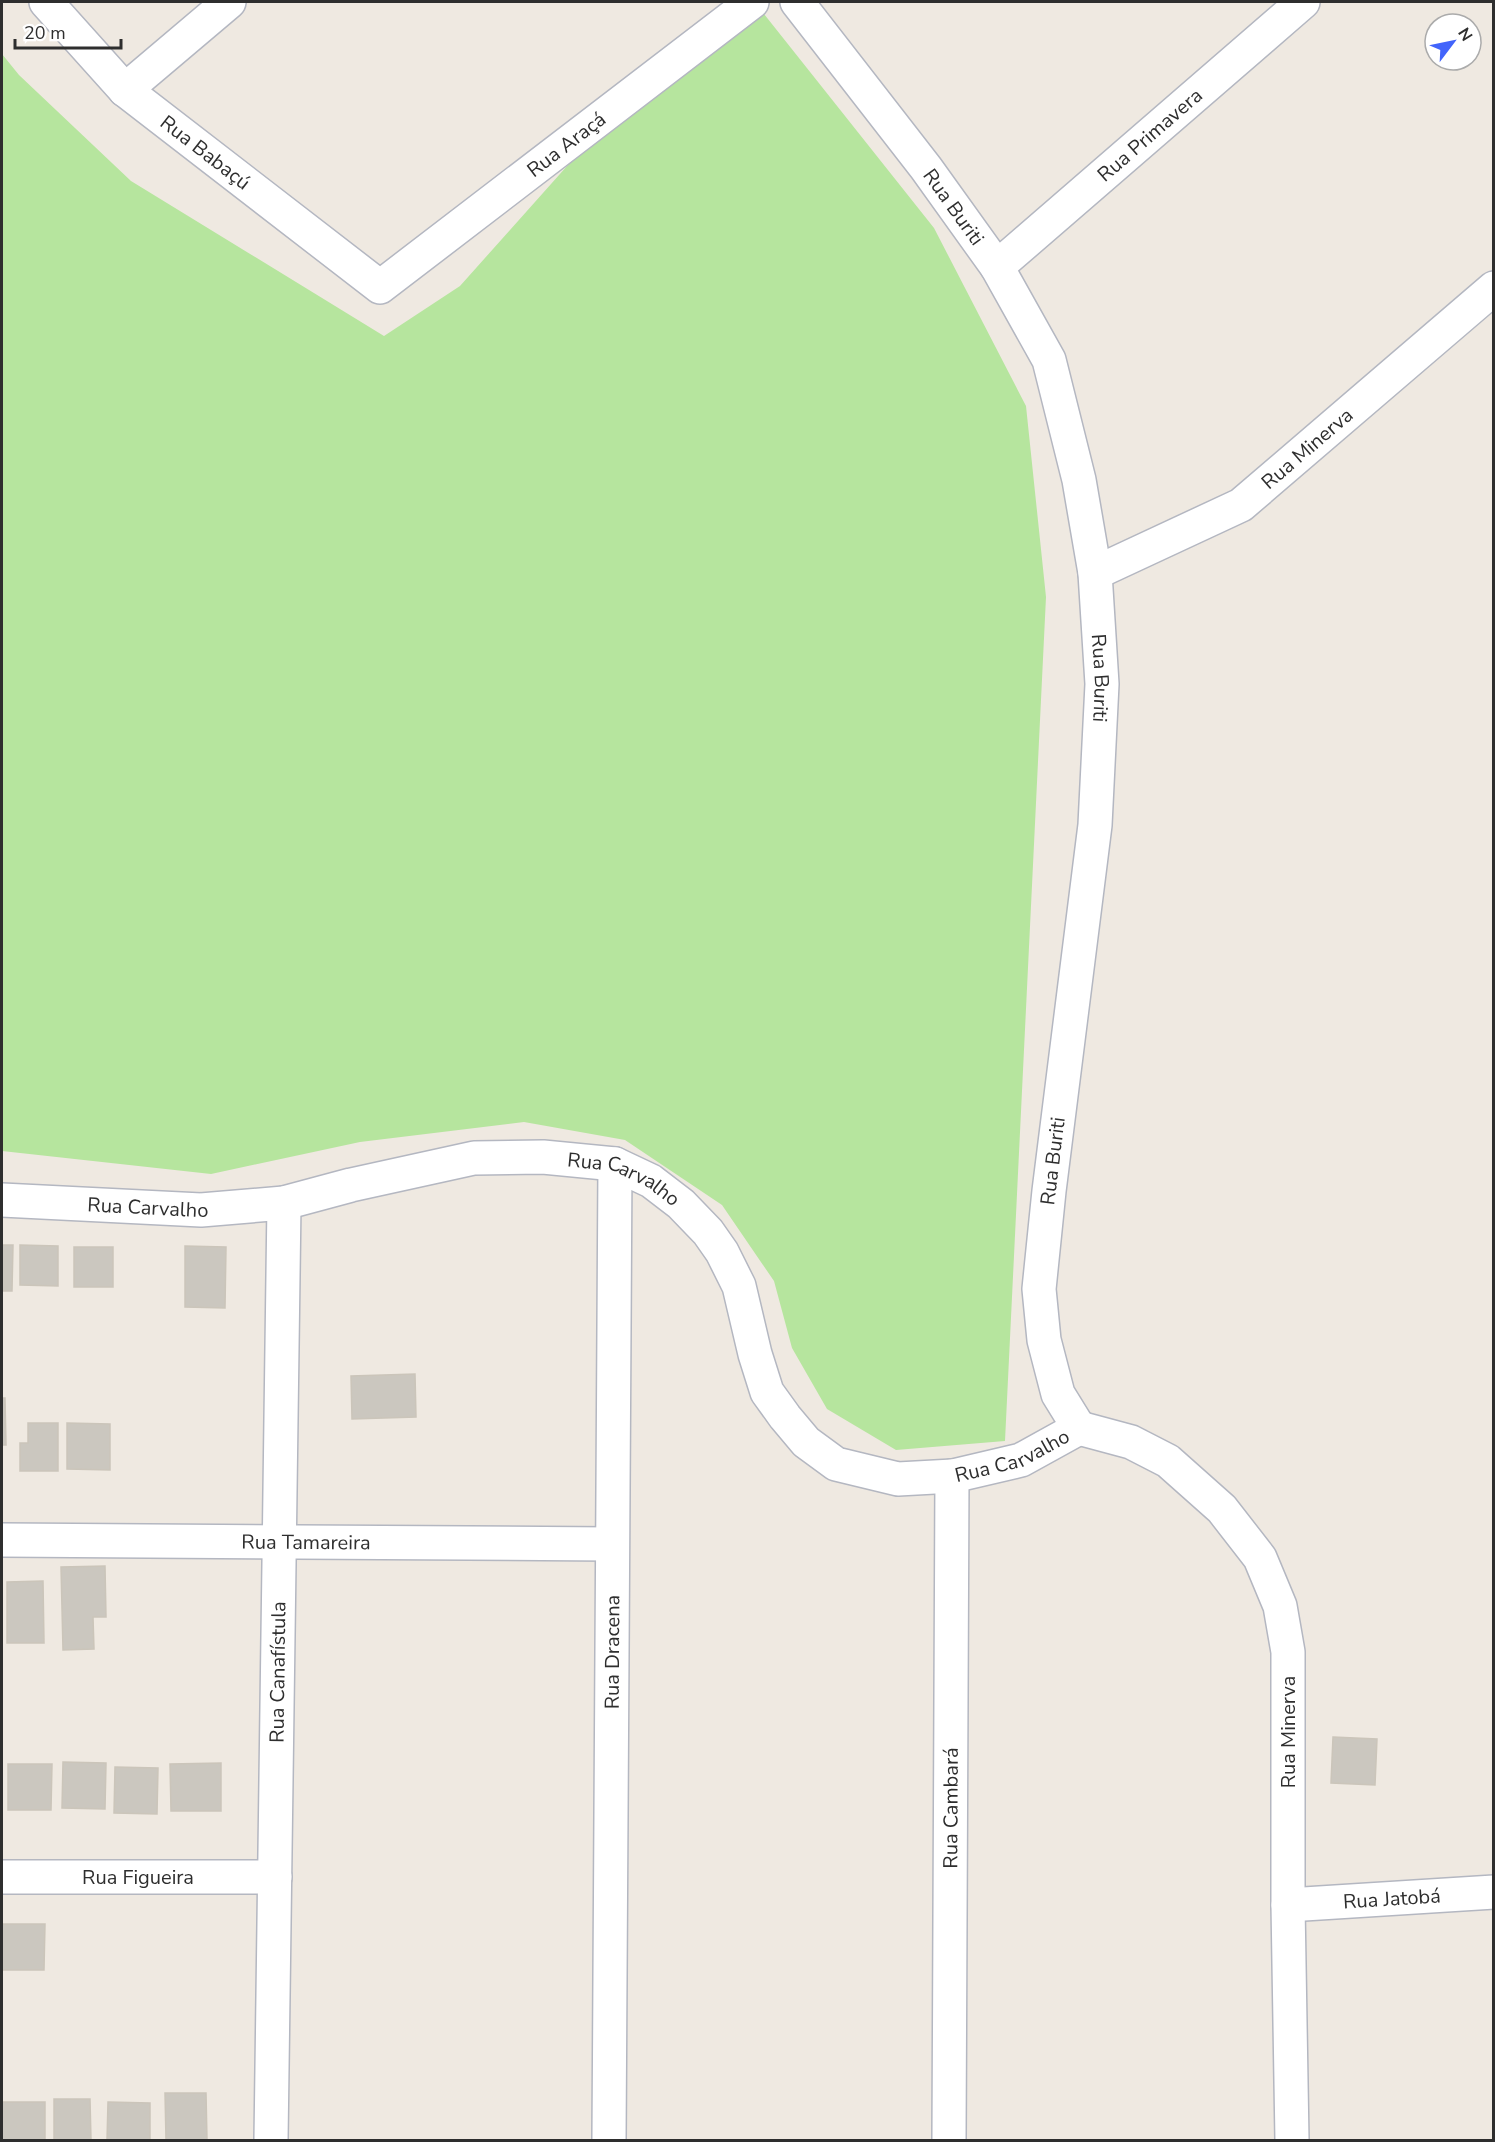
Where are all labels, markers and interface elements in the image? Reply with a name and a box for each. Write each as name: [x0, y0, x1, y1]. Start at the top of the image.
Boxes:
scale bar: [15, 12, 122, 50]
north arrow: [1423, 12, 1483, 72]
text: 20 m: [24, 21, 66, 45]
text: N: [1452, 24, 1477, 45]
street label: Rua Primavera: [1091, 82, 1208, 188]
street label: Rua Araçá: [521, 106, 611, 183]
street label: Rua Babaçú: [155, 109, 256, 196]
street label: Rua Buriti: [917, 163, 991, 251]
street label: Rua Minerva: [1255, 401, 1359, 495]
street label: Rua Buriti: [1085, 633, 1116, 723]
street label: Rua Buriti: [1034, 1115, 1072, 1207]
street label: Rua Carvalho: [566, 1146, 686, 1212]
street label: Rua Carvalho: [87, 1191, 209, 1224]
street label: Rua Carvalho: [952, 1422, 1074, 1489]
street label: Rua Tamareira: [241, 1528, 371, 1556]
street label: Rua Dracena: [598, 1595, 626, 1709]
street label: Rua Canafístula: [263, 1601, 292, 1743]
street label: Rua Minerva: [1275, 1676, 1302, 1788]
street label: Rua Cambará: [937, 1747, 964, 1869]
street label: Rua Figueira: [82, 1864, 194, 1891]
street label: Rua Jatobá: [1342, 1882, 1441, 1915]

